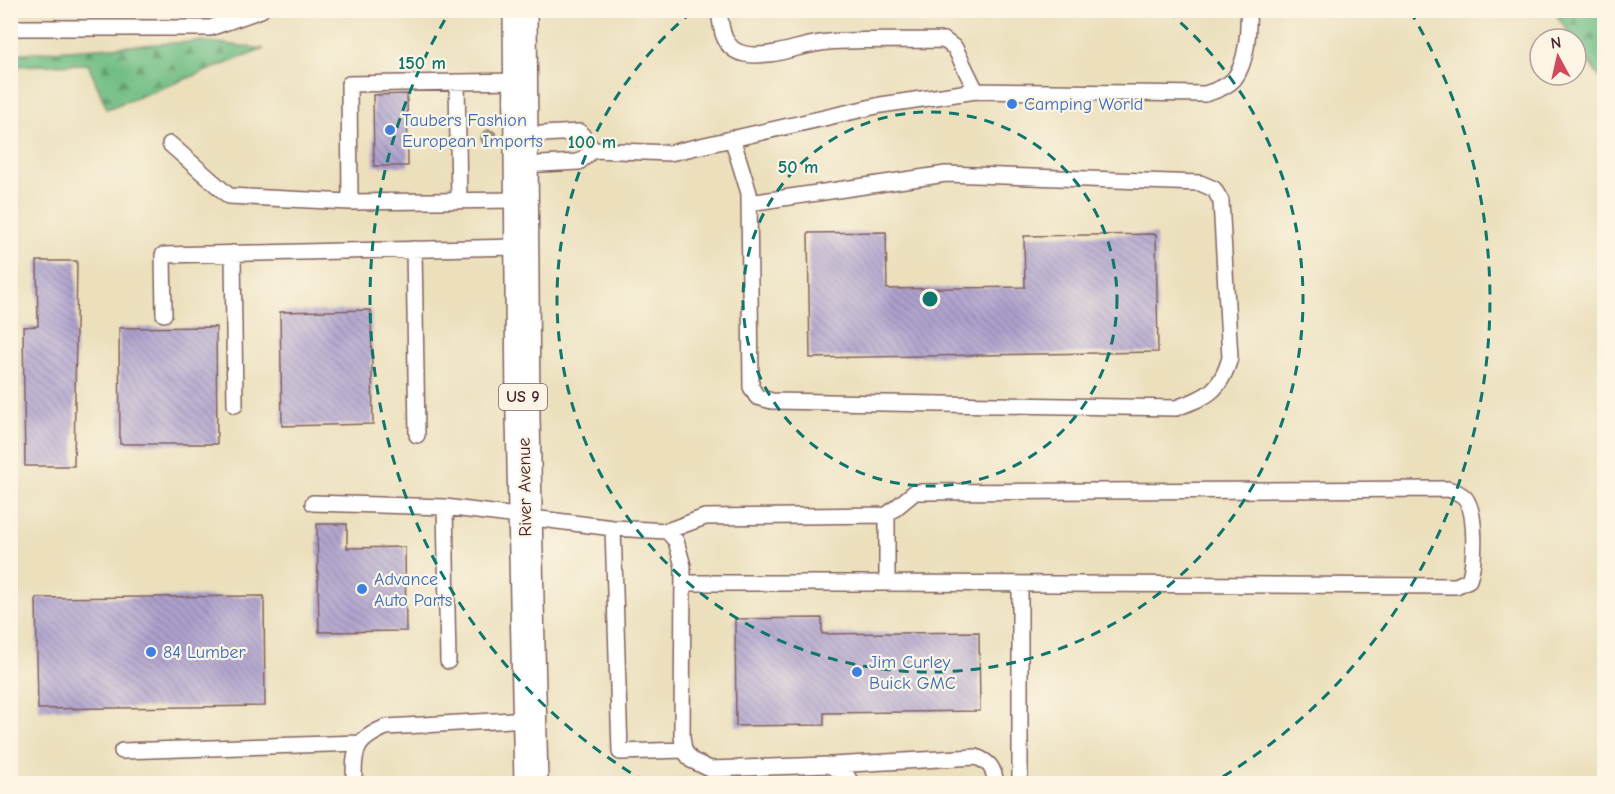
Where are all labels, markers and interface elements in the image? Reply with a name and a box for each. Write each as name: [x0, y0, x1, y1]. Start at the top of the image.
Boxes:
north arrow: [1528, 27, 1588, 87]
text: N: [1550, 33, 1562, 53]
text: 150 m: [398, 53, 446, 74]
place label: Camping World: [1024, 94, 1143, 115]
marker: Camping World: [1005, 97, 1019, 111]
place label: Taubers Fashion European Imports: [402, 110, 543, 152]
marker: Taubers Fashion European Imports: [383, 123, 397, 137]
text: 100 m: [568, 132, 616, 153]
text: 50 m: [778, 157, 818, 178]
centre of rings: [920, 289, 940, 309]
road number: US 9: [499, 384, 547, 410]
street label: River Avenue: [514, 437, 536, 537]
place label: Advance Auto Parts: [374, 569, 452, 611]
marker: Advance Auto Parts: [355, 582, 369, 596]
place label: 84 Lumber: [163, 642, 247, 663]
marker: 84 Lumber: [144, 645, 158, 659]
place label: Jim Curley Buick GMC: [869, 652, 956, 694]
marker: Jim Curley Buick GMC: [850, 665, 864, 679]

